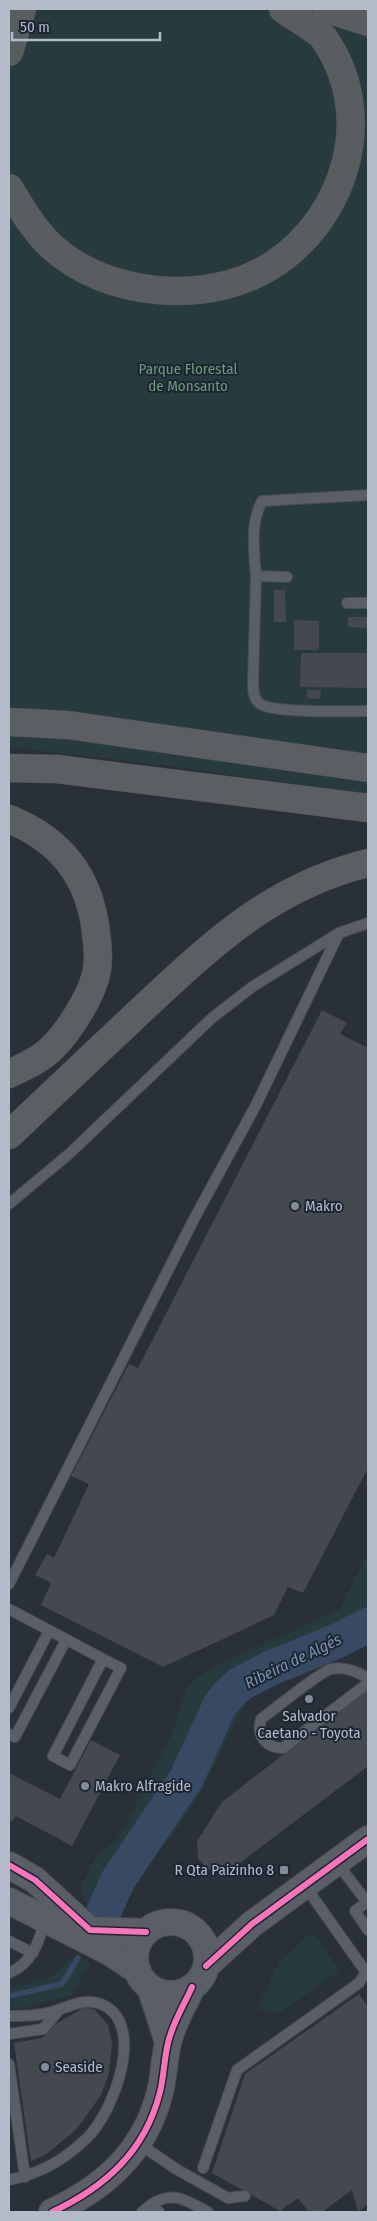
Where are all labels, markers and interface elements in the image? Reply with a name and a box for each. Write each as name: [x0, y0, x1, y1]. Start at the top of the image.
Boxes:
scale bar: [12, 10, 160, 42]
text: 50 m: [20, 18, 50, 36]
park label: Parque Florestal de Monsanto: [139, 360, 237, 395]
place label: Makro: [305, 1197, 343, 1215]
marker: Makro: [289, 1200, 301, 1212]
water label: Ribeira de Algés: [242, 1629, 344, 1693]
marker: Salvador Caetano - Toyota: [303, 1693, 315, 1705]
place label: Salvador Caetano - Toyota: [257, 1707, 361, 1742]
place label: Makro Alfragide: [95, 1777, 191, 1795]
marker: Makro Alfragide: [79, 1780, 91, 1792]
place label: R Qta Paizinho 8: [175, 1861, 274, 1879]
marker: R Qta Paizinho 8: [278, 1864, 290, 1876]
place label: Seaside: [55, 2058, 103, 2076]
marker: Seaside: [39, 2061, 51, 2073]

